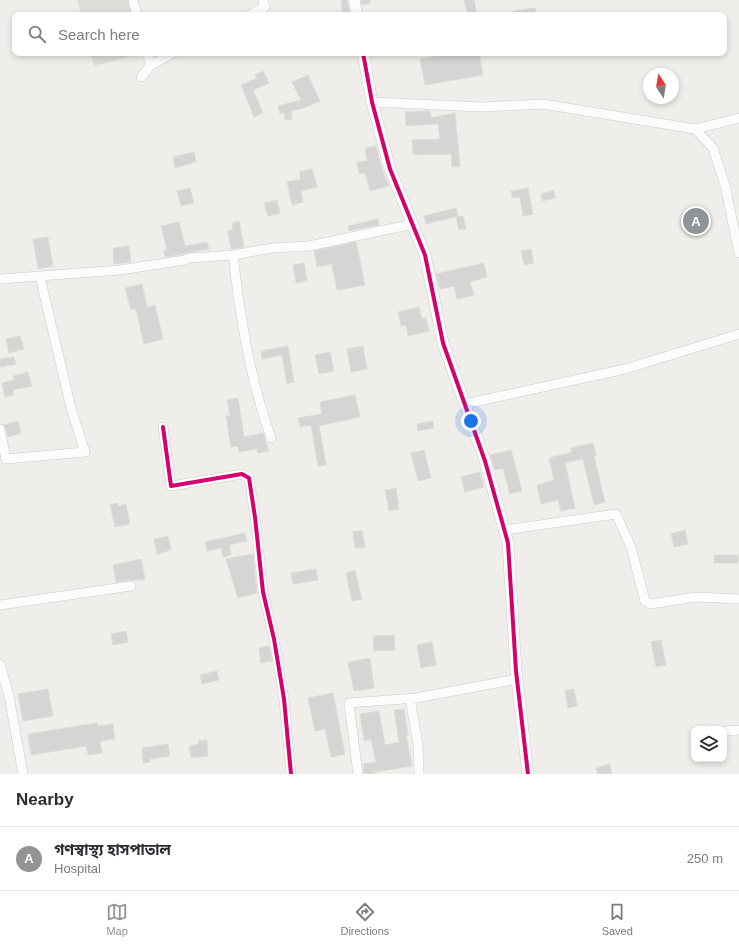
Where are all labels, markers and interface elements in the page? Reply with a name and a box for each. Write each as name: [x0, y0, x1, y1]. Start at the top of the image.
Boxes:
search box: [12, 12, 727, 56]
icon: search: [26, 23, 48, 45]
text: Search here: [58, 26, 140, 43]
north arrow: [643, 68, 679, 104]
pin: A: [683, 206, 709, 236]
your location: [461, 411, 481, 431]
map controls: [691, 726, 727, 762]
button: layers: [691, 726, 727, 762]
text: Nearby: [16, 790, 74, 809]
text: গণস্বাস্থ্য হাসপাতাল: [54, 841, 171, 858]
text: A: [24, 851, 34, 866]
text: 250 m: [687, 851, 723, 866]
text: Hospital: [54, 861, 101, 876]
tab: Map: [106, 901, 128, 937]
tab: Directions: [340, 901, 389, 937]
tab: Saved: [602, 901, 633, 937]

